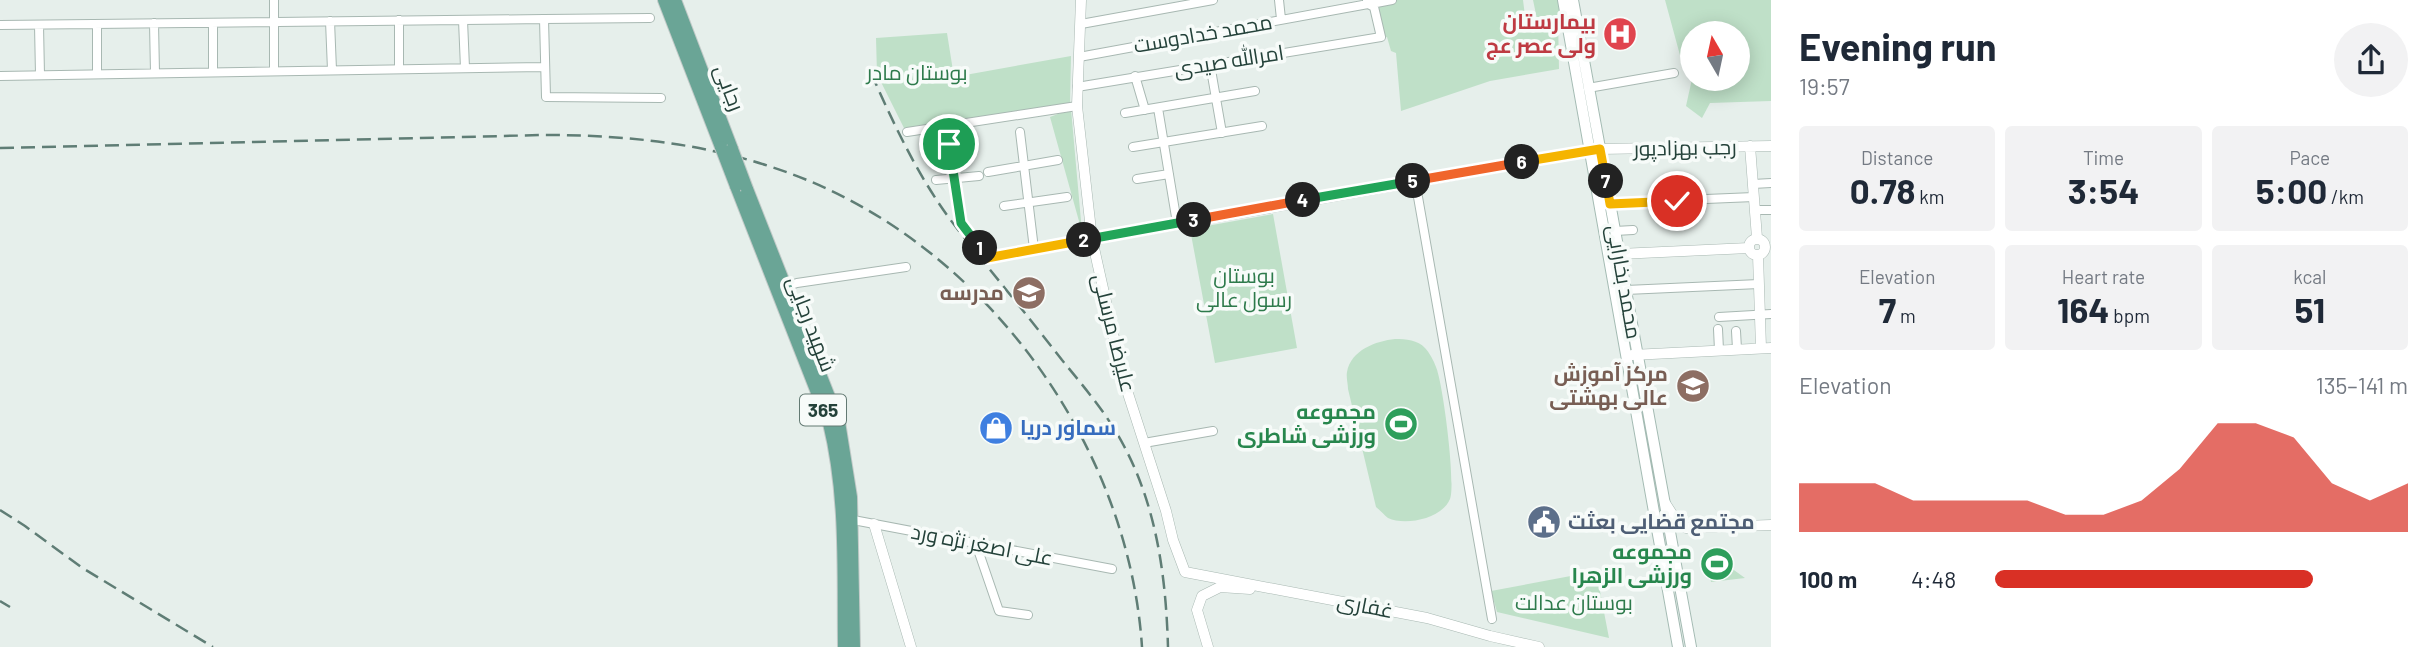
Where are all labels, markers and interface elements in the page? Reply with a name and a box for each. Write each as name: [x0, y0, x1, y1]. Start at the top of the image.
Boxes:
street label: محمد خدادوست: [1131, 8, 1274, 58]
place label: بیمارستان ولی عصر عج: [1486, 8, 1596, 60]
hospital icon: بیمارستان ولی عصر عج: [1601, 15, 1639, 53]
north arrow: [1680, 21, 1750, 91]
map controls: [1680, 21, 1750, 91]
text: Evening run: [1799, 23, 1997, 69]
button: share: [2334, 23, 2408, 97]
street label: امرالله صیدی: [1172, 39, 1286, 83]
park label: بوستان مادر: [865, 59, 968, 86]
street label: رجایی: [708, 61, 751, 115]
text: 19:57: [1799, 72, 1850, 100]
pin: [919, 114, 979, 174]
icon: arrive: [930, 125, 968, 163]
street label: رجب بهزادپور: [1632, 133, 1737, 163]
pin: 6: [1504, 144, 1540, 180]
text: Distance: [1861, 146, 1933, 169]
text: Time: [2083, 146, 2124, 169]
text: Pace: [2289, 146, 2330, 169]
text: 6: [1516, 150, 1527, 173]
pin: 5: [1396, 164, 1430, 198]
pin: 7: [1588, 164, 1624, 198]
text: 5: [1407, 169, 1418, 192]
text: 7: [1601, 169, 1610, 192]
text: 0.78: [1850, 169, 1915, 211]
text: 3:54: [2068, 169, 2139, 211]
text: 5:00: [2256, 169, 2327, 211]
pin: [1647, 171, 1707, 231]
pin: 4: [1286, 182, 1320, 218]
icon: check: [1658, 182, 1696, 220]
text: km: [1915, 185, 1945, 208]
text: /km: [2327, 185, 2364, 208]
text: 4: [1297, 188, 1308, 211]
pin: 3: [1176, 202, 1212, 238]
text: 3: [1188, 208, 1199, 231]
pin: 2: [1066, 222, 1102, 258]
street label: محمد بخارایی: [1601, 223, 1648, 341]
text: 2: [1078, 228, 1089, 251]
pin: 1: [962, 230, 998, 266]
text: 1: [976, 236, 983, 259]
park label: بوستان رسول عالی: [1196, 262, 1292, 313]
text: Elevation: [1859, 265, 1935, 288]
text: Heart rate: [2062, 265, 2145, 288]
text: kcal: [2293, 265, 2326, 288]
street label: علیرضا مرسلی: [1087, 271, 1142, 395]
street label: شهید رجایی: [781, 272, 842, 376]
school or university icon: مدرسه: [1010, 274, 1048, 312]
place label: مدرسه: [940, 279, 1004, 305]
text: 7: [1879, 288, 1896, 330]
text: 164: [2057, 288, 2109, 330]
text: 51: [2294, 288, 2325, 330]
text: m: [1896, 304, 1916, 327]
text: bpm: [2109, 304, 2150, 327]
place label: مرکز آموزش عالی بهشتی: [1549, 360, 1668, 411]
school or university icon: مرکز آموزش عالی بهشتی: [1674, 367, 1712, 405]
text: Elevation: [1799, 371, 1892, 399]
text: 135–141 m: [2316, 371, 2408, 399]
road number: 365: [800, 394, 846, 426]
place label: مجموعه ورزشی شاطری: [1237, 398, 1376, 449]
sports icon: مجموعه ورزشی شاطری: [1382, 405, 1420, 443]
shop icon: سماور دریا: [977, 409, 1015, 447]
place label: سماور دریا: [1020, 414, 1116, 441]
public building icon: مجتمع قضایی بعثت: [1525, 503, 1563, 541]
place label: مجتمع قضایی بعثت: [1568, 508, 1755, 536]
street label: علی اصغر نژه ورد: [909, 518, 1055, 571]
place label: مجموعه ورزشی الزهرا: [1571, 538, 1692, 589]
sports icon: مجموعه ورزشی الزهرا: [1698, 545, 1736, 583]
text: 100 m: [1799, 565, 1857, 593]
text: 4:48: [1911, 565, 1956, 593]
street label: غفاری: [1335, 587, 1395, 624]
park label: بوستان عدالت: [1515, 589, 1633, 616]

